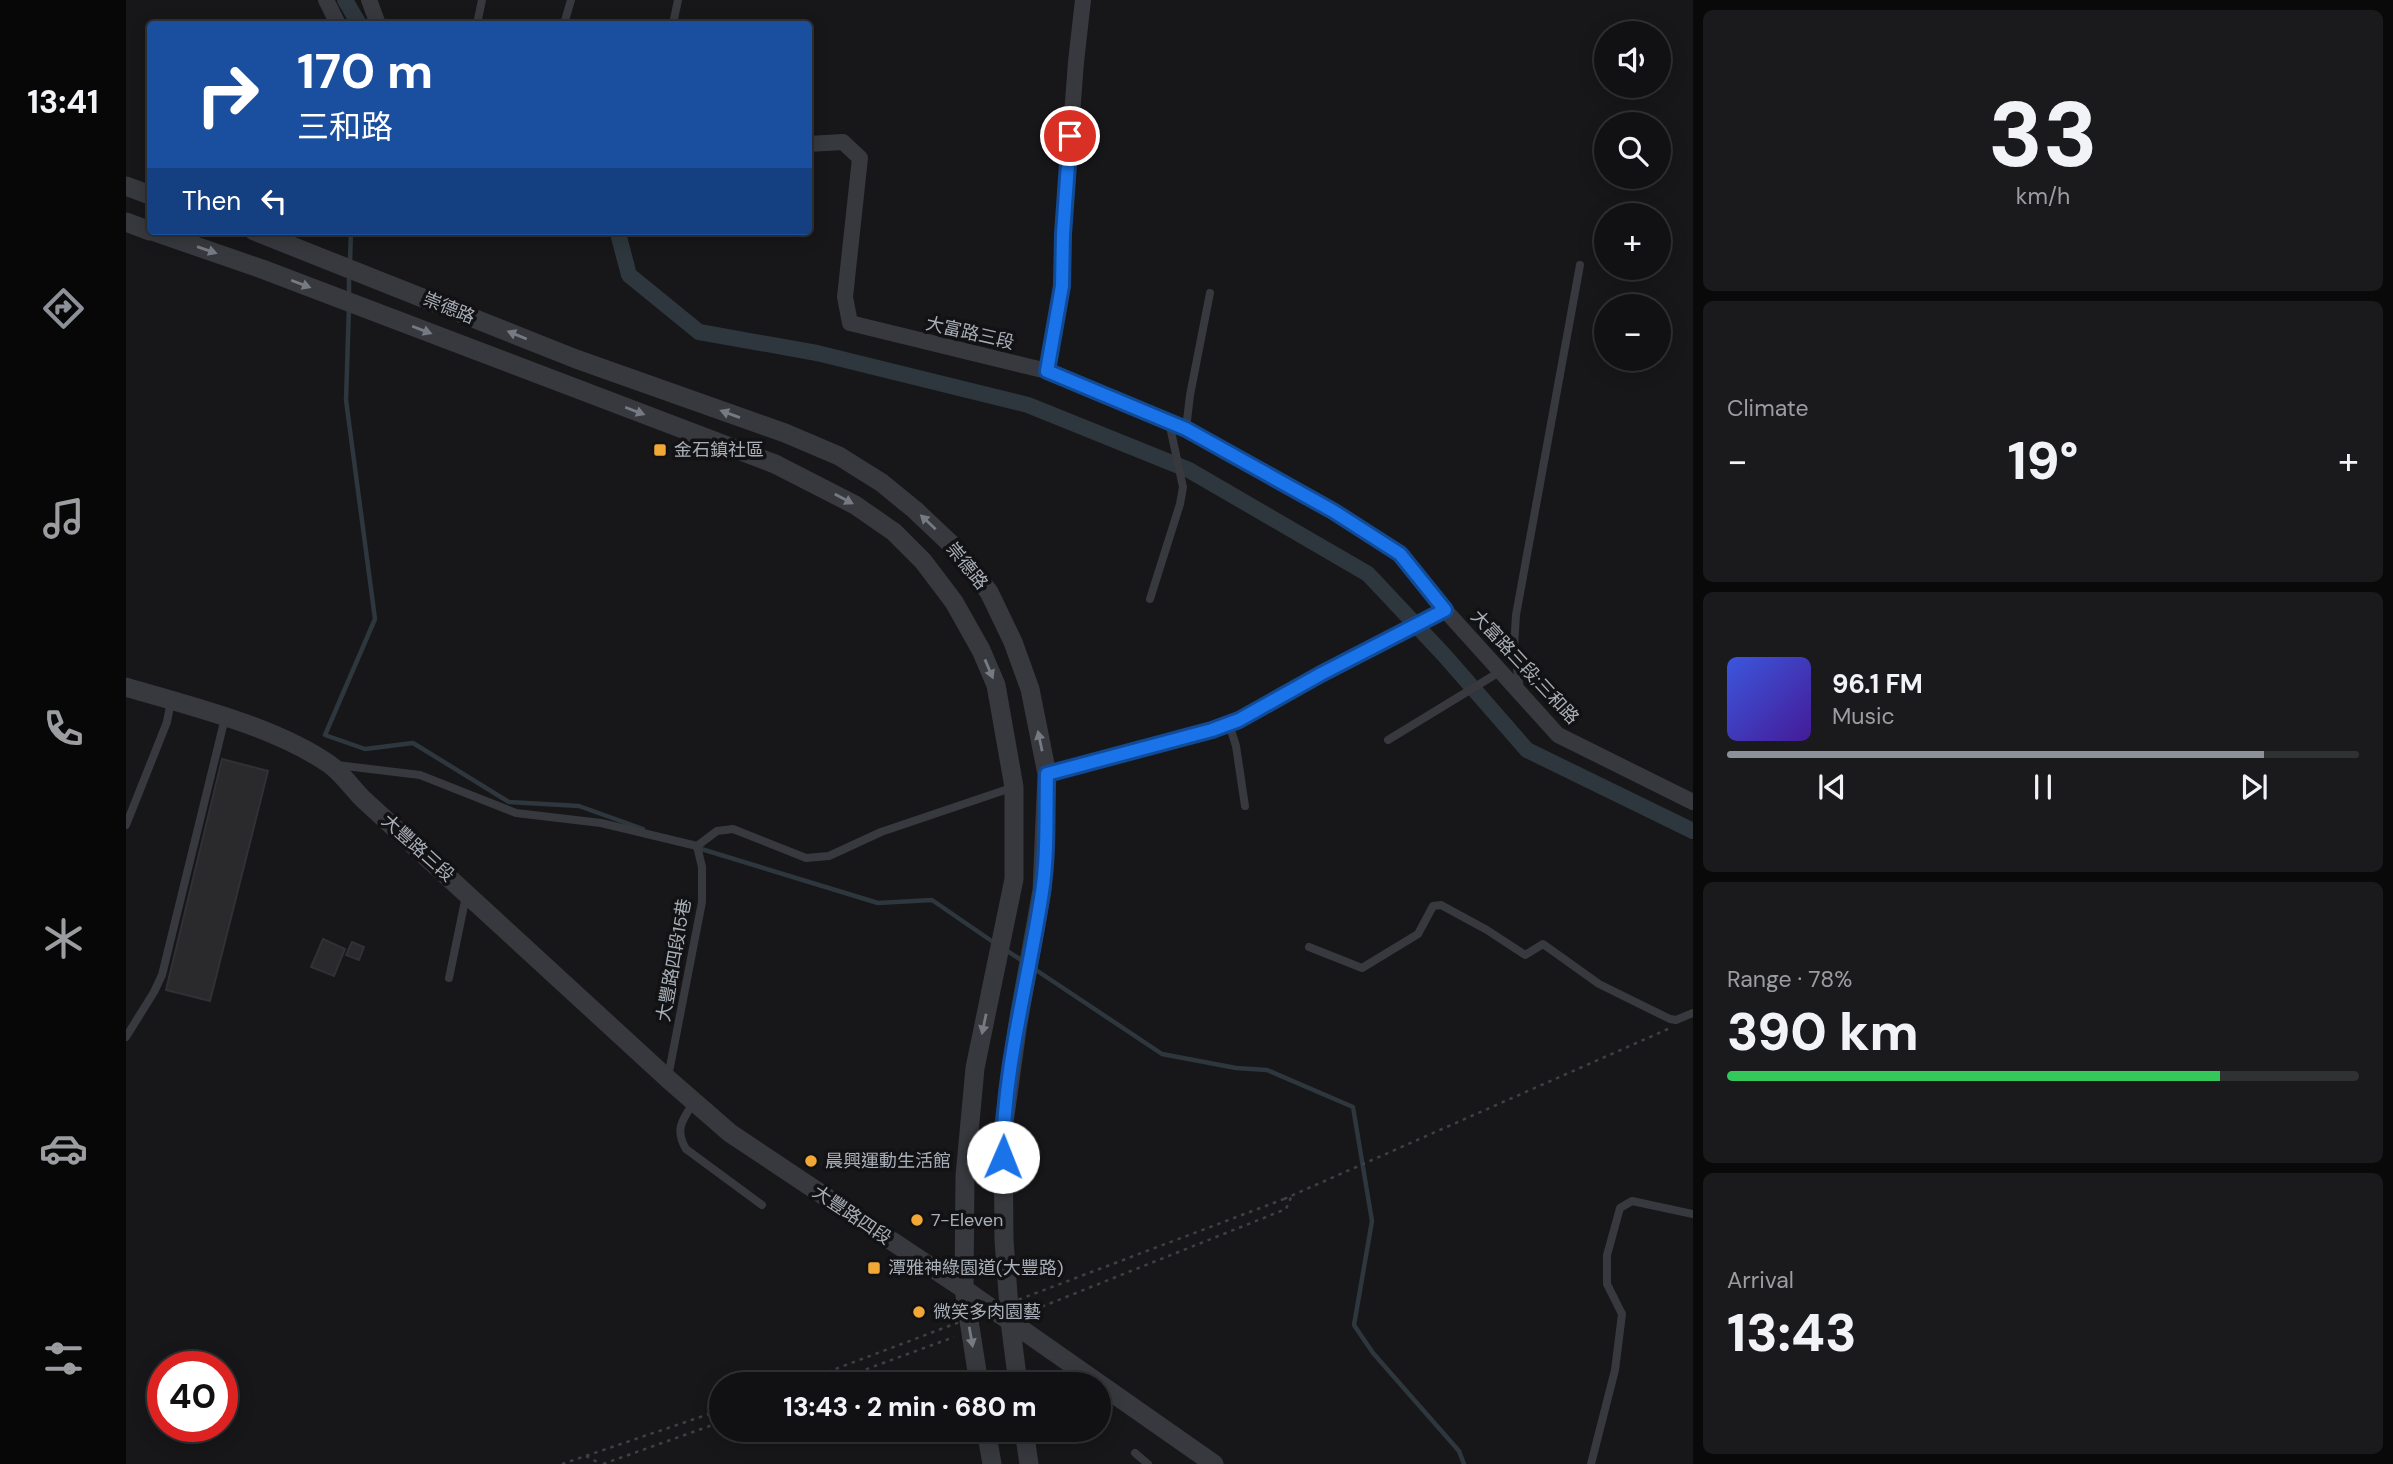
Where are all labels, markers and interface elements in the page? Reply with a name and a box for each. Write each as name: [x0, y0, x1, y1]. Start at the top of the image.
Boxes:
map controls: [1594, 21, 1671, 371]
button: sound: [1594, 21, 1671, 98]
text: 170 m: [297, 39, 433, 103]
icon: right: [182, 49, 273, 140]
text: 33: [1988, 76, 2098, 194]
text: 13:41: [27, 81, 99, 123]
text: 三和路: [297, 106, 393, 148]
pin: [1040, 106, 1100, 166]
button: search: [1594, 112, 1671, 189]
icon: arrive: [1051, 117, 1089, 155]
text: km/h: [2016, 181, 2070, 211]
icon: left: [255, 182, 293, 220]
text: Then: [182, 184, 241, 218]
button: +: [1594, 203, 1671, 280]
one-way arrow: [196, 245, 217, 256]
one-way arrow: [290, 279, 311, 290]
icon: directions: [39, 284, 88, 333]
street label: 崇德路: [419, 287, 479, 329]
button: −: [1594, 294, 1671, 371]
street label: 大富路三段: [923, 311, 1017, 355]
one-way arrow: [412, 325, 433, 336]
one-way arrow: [506, 330, 527, 341]
text: Climate: [1727, 393, 1809, 423]
one-way arrow: [625, 405, 646, 416]
one-way arrow: [720, 408, 741, 419]
text: 19°: [2007, 427, 2079, 495]
text: −: [1727, 436, 1748, 486]
text: +: [2338, 436, 2359, 486]
place label: 金石鎮社區: [674, 438, 764, 462]
marker: 金石鎮社區: [652, 442, 668, 458]
one-way arrow: [835, 493, 854, 505]
icon: music: [39, 494, 88, 543]
one-way arrow: [920, 514, 937, 530]
street label: 崇德路: [941, 537, 993, 595]
street label: 大富路三段;三和路: [1466, 605, 1584, 729]
one-way arrow: [984, 658, 995, 679]
text: 96.1 FM: [1832, 667, 1923, 701]
text: Music: [1832, 701, 1895, 731]
icon: phone: [39, 704, 88, 753]
one-way arrow: [1035, 730, 1046, 752]
icon: previous: [1813, 768, 1851, 806]
icon: pause: [2024, 768, 2062, 806]
icon: next: [2235, 768, 2273, 806]
street label: 大豐路三段: [377, 809, 459, 887]
street label: 大豐路四段15巷: [651, 897, 697, 1023]
icon: climate: [39, 914, 88, 963]
text: Range · 78%: [1727, 964, 1852, 994]
text: 390 km: [1727, 998, 1919, 1066]
one-way arrow: [979, 1013, 990, 1035]
position arrow: [966, 1120, 1040, 1194]
icon: car: [39, 1124, 88, 1173]
place label: 晨興運動生活館: [825, 1149, 951, 1173]
marker: 晨興運動生活館: [803, 1153, 819, 1169]
street label: 大豐路四段: [808, 1180, 896, 1250]
place label: 7-Eleven: [931, 1208, 1003, 1232]
marker: 7-Eleven: [909, 1212, 925, 1228]
place label: 潭雅神綠園道(大豐路): [888, 1256, 1063, 1280]
marker: 潭雅神綠園道(大豐路): [866, 1260, 882, 1276]
text: Arrival: [1727, 1265, 1794, 1295]
text: 13:43: [1727, 1299, 1857, 1367]
place label: 微笑多肉園藝: [933, 1300, 1041, 1324]
marker: 微笑多肉園藝: [911, 1304, 927, 1320]
one-way arrow: [966, 1326, 977, 1348]
icon: filters: [39, 1334, 88, 1383]
speed limit sign: 40: [147, 1351, 238, 1442]
text: 13:43 · 2 min · 680 m: [783, 1390, 1037, 1424]

